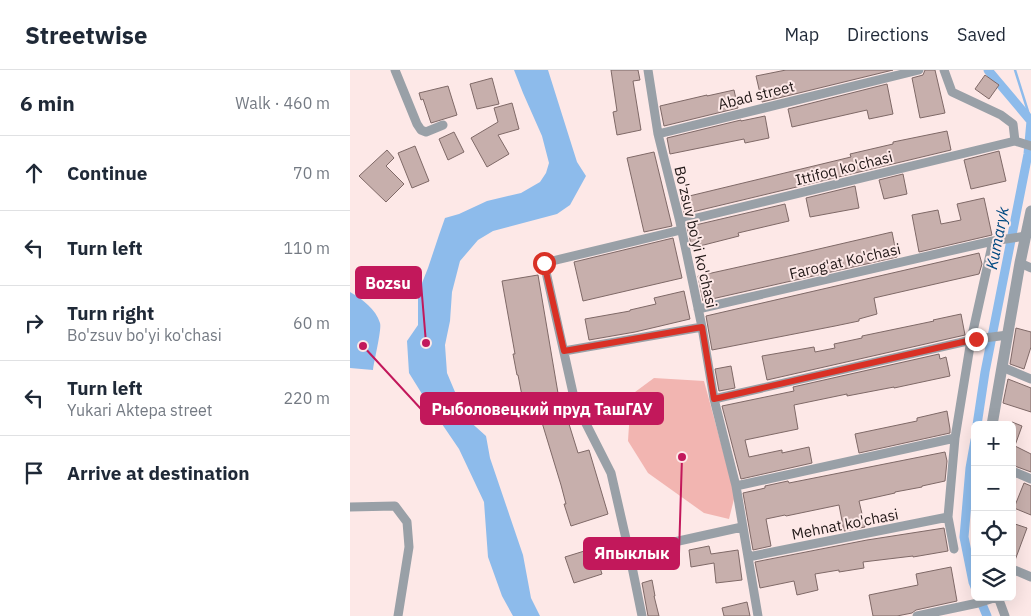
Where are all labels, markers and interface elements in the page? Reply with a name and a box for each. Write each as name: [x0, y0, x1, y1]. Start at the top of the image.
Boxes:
text: Streetwise: [25, 19, 147, 51]
text: Map: [784, 23, 819, 46]
text: Directions: [847, 23, 929, 46]
text: Saved: [957, 23, 1006, 46]
street label: Abad street: [716, 76, 796, 114]
text: 6 min: [20, 89, 75, 117]
text: Walk · 460 m: [235, 93, 330, 113]
street label: Ittifoq ko'chasi: [793, 147, 895, 189]
icon: ahead: [20, 159, 48, 187]
text: Continue: [67, 161, 147, 185]
text: 70 m: [293, 163, 330, 183]
street label: Bo'zsuv bo'yi ko'chasi: [670, 164, 722, 310]
water label: Kumaryk: [981, 204, 1013, 271]
icon: left: [20, 234, 48, 262]
text: Turn left: [67, 236, 143, 260]
text: 110 m: [283, 238, 330, 258]
street label: Farog'at Ko'chasi: [787, 239, 903, 283]
route start: [533, 252, 556, 275]
callout: Bozsu: [356, 267, 421, 298]
text: Bozsu: [365, 273, 411, 293]
text: Turn right: [67, 301, 154, 325]
icon: right: [20, 309, 48, 337]
text: 60 m: [293, 313, 330, 333]
text: Bo'zsuv bo'yi ko'chasi: [67, 325, 222, 345]
route end: [965, 328, 988, 351]
text: Turn left: [67, 376, 143, 400]
icon: left: [20, 384, 48, 412]
text: 220 m: [283, 388, 330, 408]
callout: Рыболовецкий пруд ТашГАУ: [421, 393, 663, 424]
text: Рыболовецкий пруд ТашГАУ: [431, 399, 653, 419]
text: Yukari Aktepa street: [67, 400, 212, 420]
map controls: [971, 421, 1016, 601]
button: +: [971, 421, 1016, 466]
icon: arrive: [20, 459, 48, 487]
text: Arrive at destination: [67, 461, 250, 485]
button: −: [971, 466, 1016, 511]
street label: Mehnat ko'chasi: [790, 504, 900, 544]
button: locate: [971, 511, 1016, 556]
callout: Япыклык: [584, 538, 679, 569]
text: Япыклык: [595, 543, 669, 563]
button: layers: [971, 556, 1016, 601]

